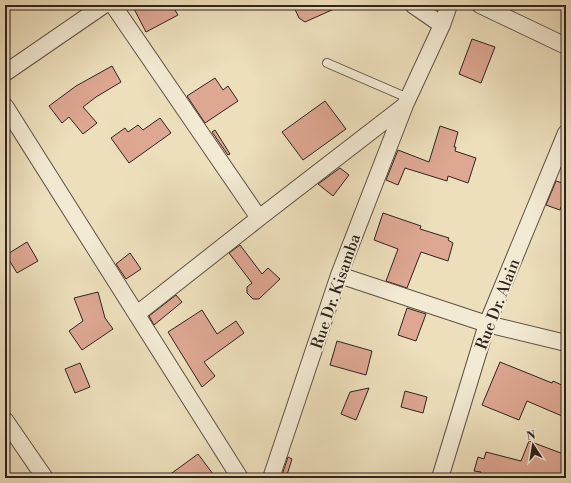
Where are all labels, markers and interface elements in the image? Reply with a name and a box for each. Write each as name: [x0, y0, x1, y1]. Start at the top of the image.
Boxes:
street label: Rue Dr. Kisamba: [307, 230, 365, 352]
street label: Rue Dr. Alain: [471, 256, 525, 353]
north arrow: [513, 425, 553, 465]
text: N: [525, 428, 537, 444]

